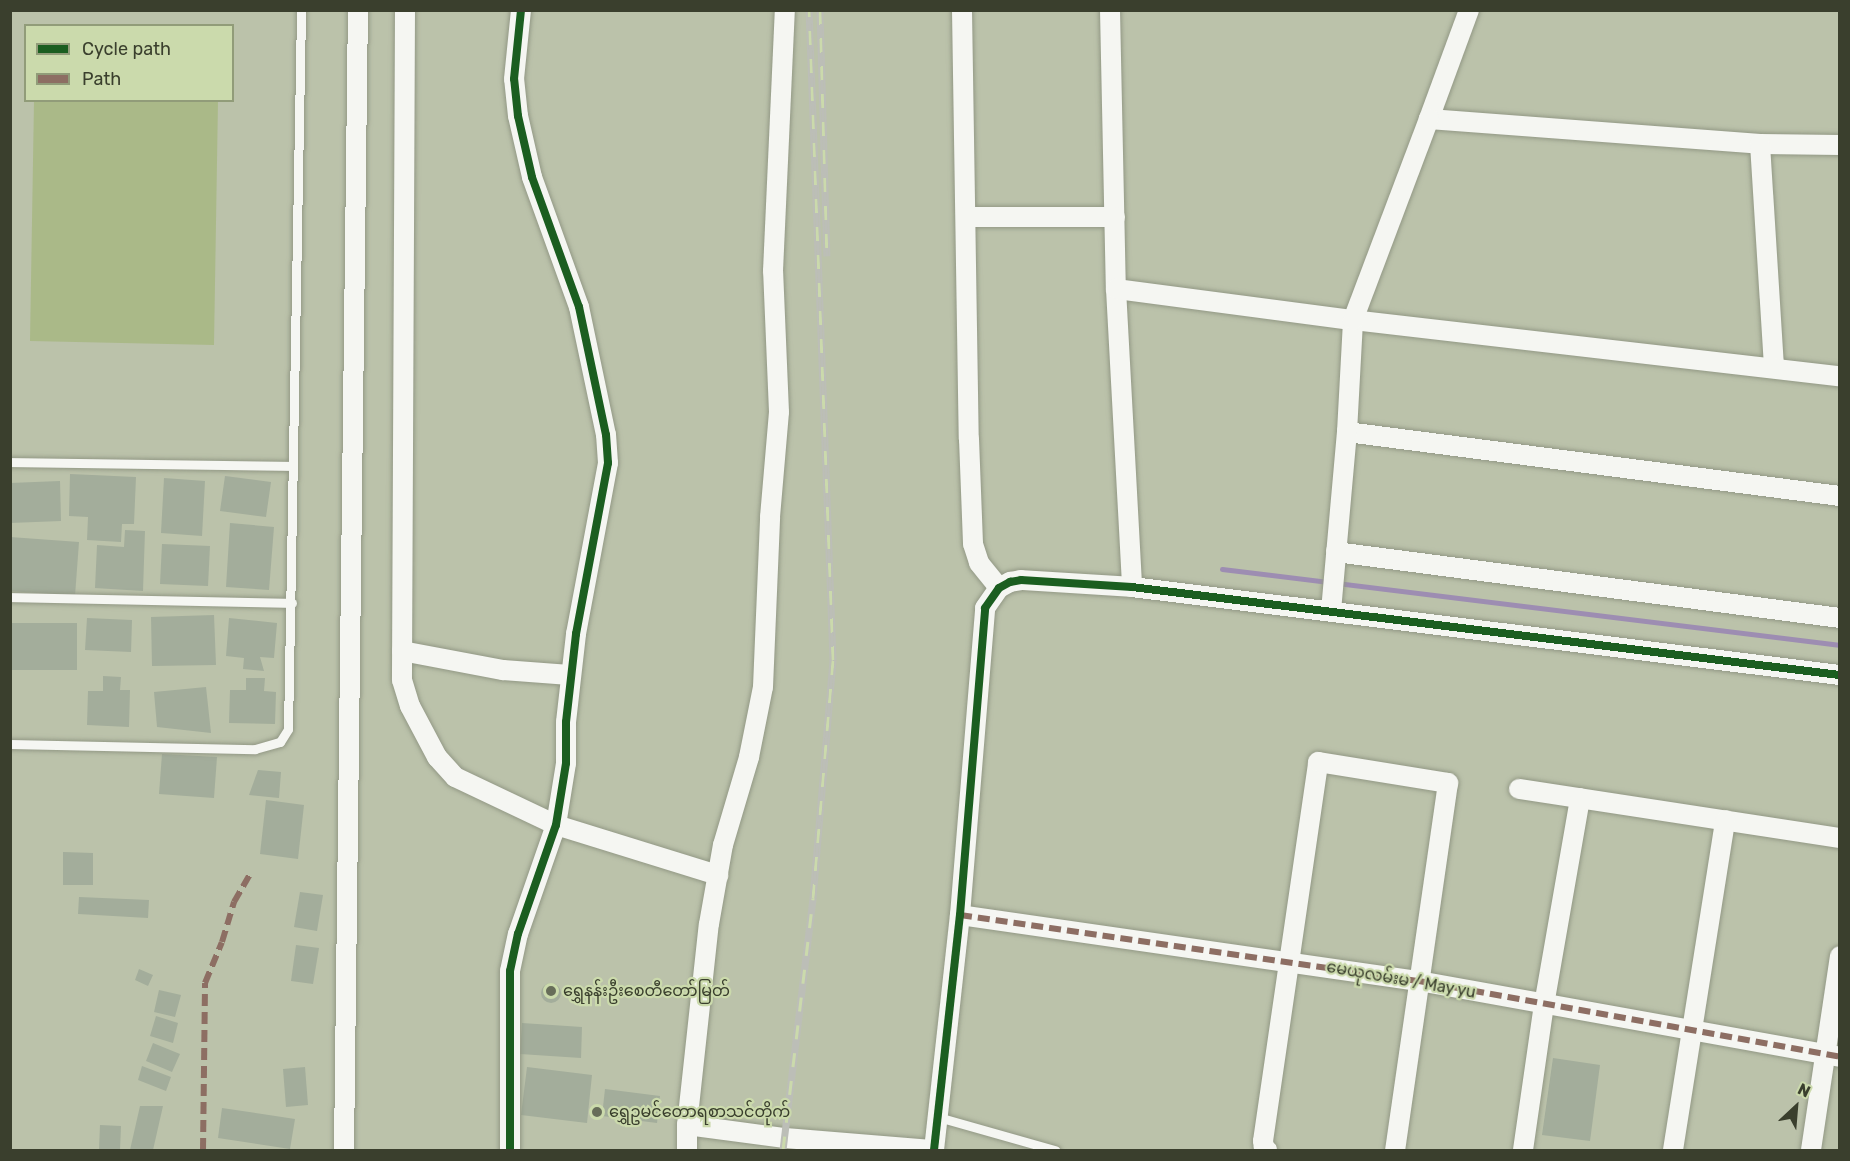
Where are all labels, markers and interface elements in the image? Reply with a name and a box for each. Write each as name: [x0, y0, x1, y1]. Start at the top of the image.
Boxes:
legend: [24, 24, 234, 102]
text: Cycle path: [82, 38, 171, 60]
text: Path: [82, 68, 121, 90]
street label: မေယုလမ်းမ / May yu: [1324, 957, 1478, 1003]
place label: ရွှေနန်းဦးစေတီတော်မြတ်: [563, 981, 730, 1001]
marker: ရွှေနန်းဦးစေတီတော်မြတ်: [544, 984, 558, 998]
north arrow: [1766, 1077, 1826, 1137]
text: N: [1795, 1079, 1813, 1101]
place label: ရွှေဥမင်တောရစာသင်တိုက်: [609, 1102, 790, 1122]
marker: ရွှေဥမင်တောရစာသင်တိုက်: [590, 1105, 604, 1119]

